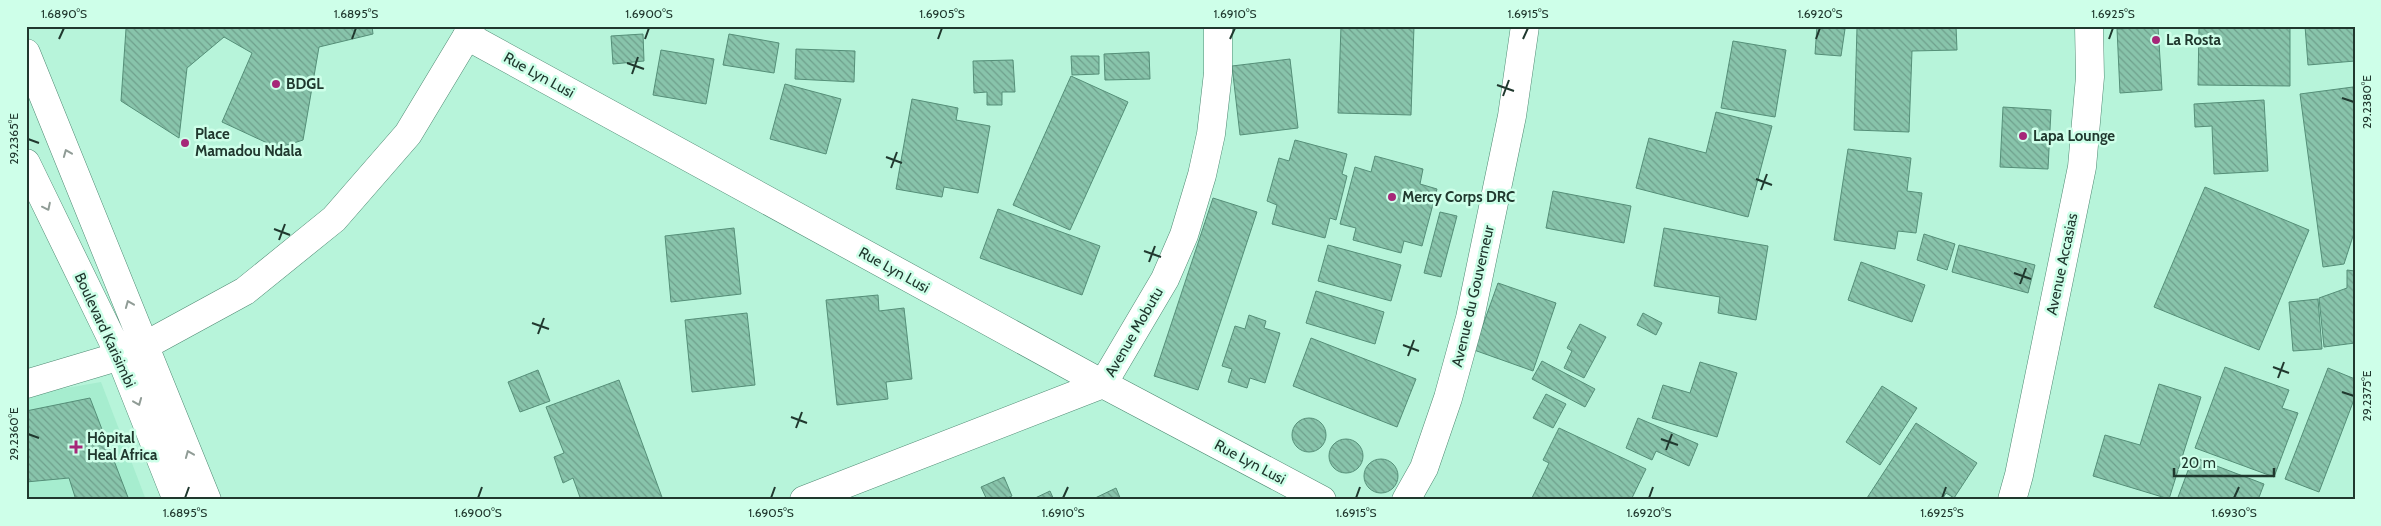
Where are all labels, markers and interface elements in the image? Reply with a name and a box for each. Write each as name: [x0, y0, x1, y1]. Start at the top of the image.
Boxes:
text: 1.6890°S: [41, 6, 87, 21]
text: 1.6895°S: [334, 6, 378, 21]
text: 1.6900°S: [625, 6, 673, 21]
text: 1.6905°S: [919, 6, 965, 21]
text: 1.6910°S: [1214, 6, 1256, 21]
text: 1.6915°S: [1508, 6, 1548, 21]
text: 1.6920°S: [1797, 6, 1843, 21]
text: 1.6925°S: [2091, 6, 2135, 21]
place label: La Rosta: [2166, 31, 2222, 49]
marker: La Rosta: [2150, 34, 2162, 46]
street label: Rue Lyn Lusi: [500, 48, 578, 102]
place label: BDGL: [286, 75, 324, 93]
text: 29.2380°E: [2359, 75, 2374, 129]
marker: BDGL: [270, 78, 282, 90]
text: 29.2365°E: [6, 113, 21, 165]
place label: Place Mamadou Ndala: [195, 125, 303, 160]
place label: Lapa Lounge: [2033, 127, 2115, 145]
marker: Lapa Lounge: [2017, 130, 2029, 142]
marker: Place Mamadou Ndala: [179, 137, 191, 149]
one-way arrow: [63, 149, 74, 158]
place label: Mercy Corps DRC: [1402, 188, 1515, 206]
marker: Mercy Corps DRC: [1386, 191, 1398, 203]
one-way arrow: [41, 202, 52, 211]
street label: Avenue Accasias: [2042, 211, 2082, 317]
street label: Avenue du Gouverneur: [1448, 223, 1498, 369]
street label: Rue Lyn Lusi: [855, 243, 933, 297]
street label: Boulevard Karisimbi: [71, 270, 139, 390]
street label: Avenue Mobutu: [1101, 284, 1167, 380]
one-way arrow: [125, 300, 135, 308]
text: 29.2375°E: [2359, 370, 2374, 421]
one-way arrow: [132, 397, 142, 406]
text: 29.2360°E: [6, 407, 21, 461]
place label: Hôpital Heal Africa: [87, 429, 158, 464]
street label: Rue Lyn Lusi: [1211, 436, 1289, 488]
marker: Hôpital Heal Africa: [69, 440, 83, 454]
scale bar: [2174, 446, 2274, 478]
one-way arrow: [185, 451, 195, 459]
text: 20 m: [2181, 454, 2216, 472]
text: 1.6895°S: [163, 505, 207, 520]
text: 1.6900°S: [454, 505, 502, 520]
text: 1.6905°S: [748, 505, 794, 520]
text: 1.6910°S: [1042, 505, 1084, 520]
text: 1.6915°S: [1336, 505, 1376, 520]
text: 1.6920°S: [1626, 505, 1672, 520]
text: 1.6925°S: [1920, 505, 1964, 520]
text: 1.6930°S: [2211, 505, 2257, 520]

